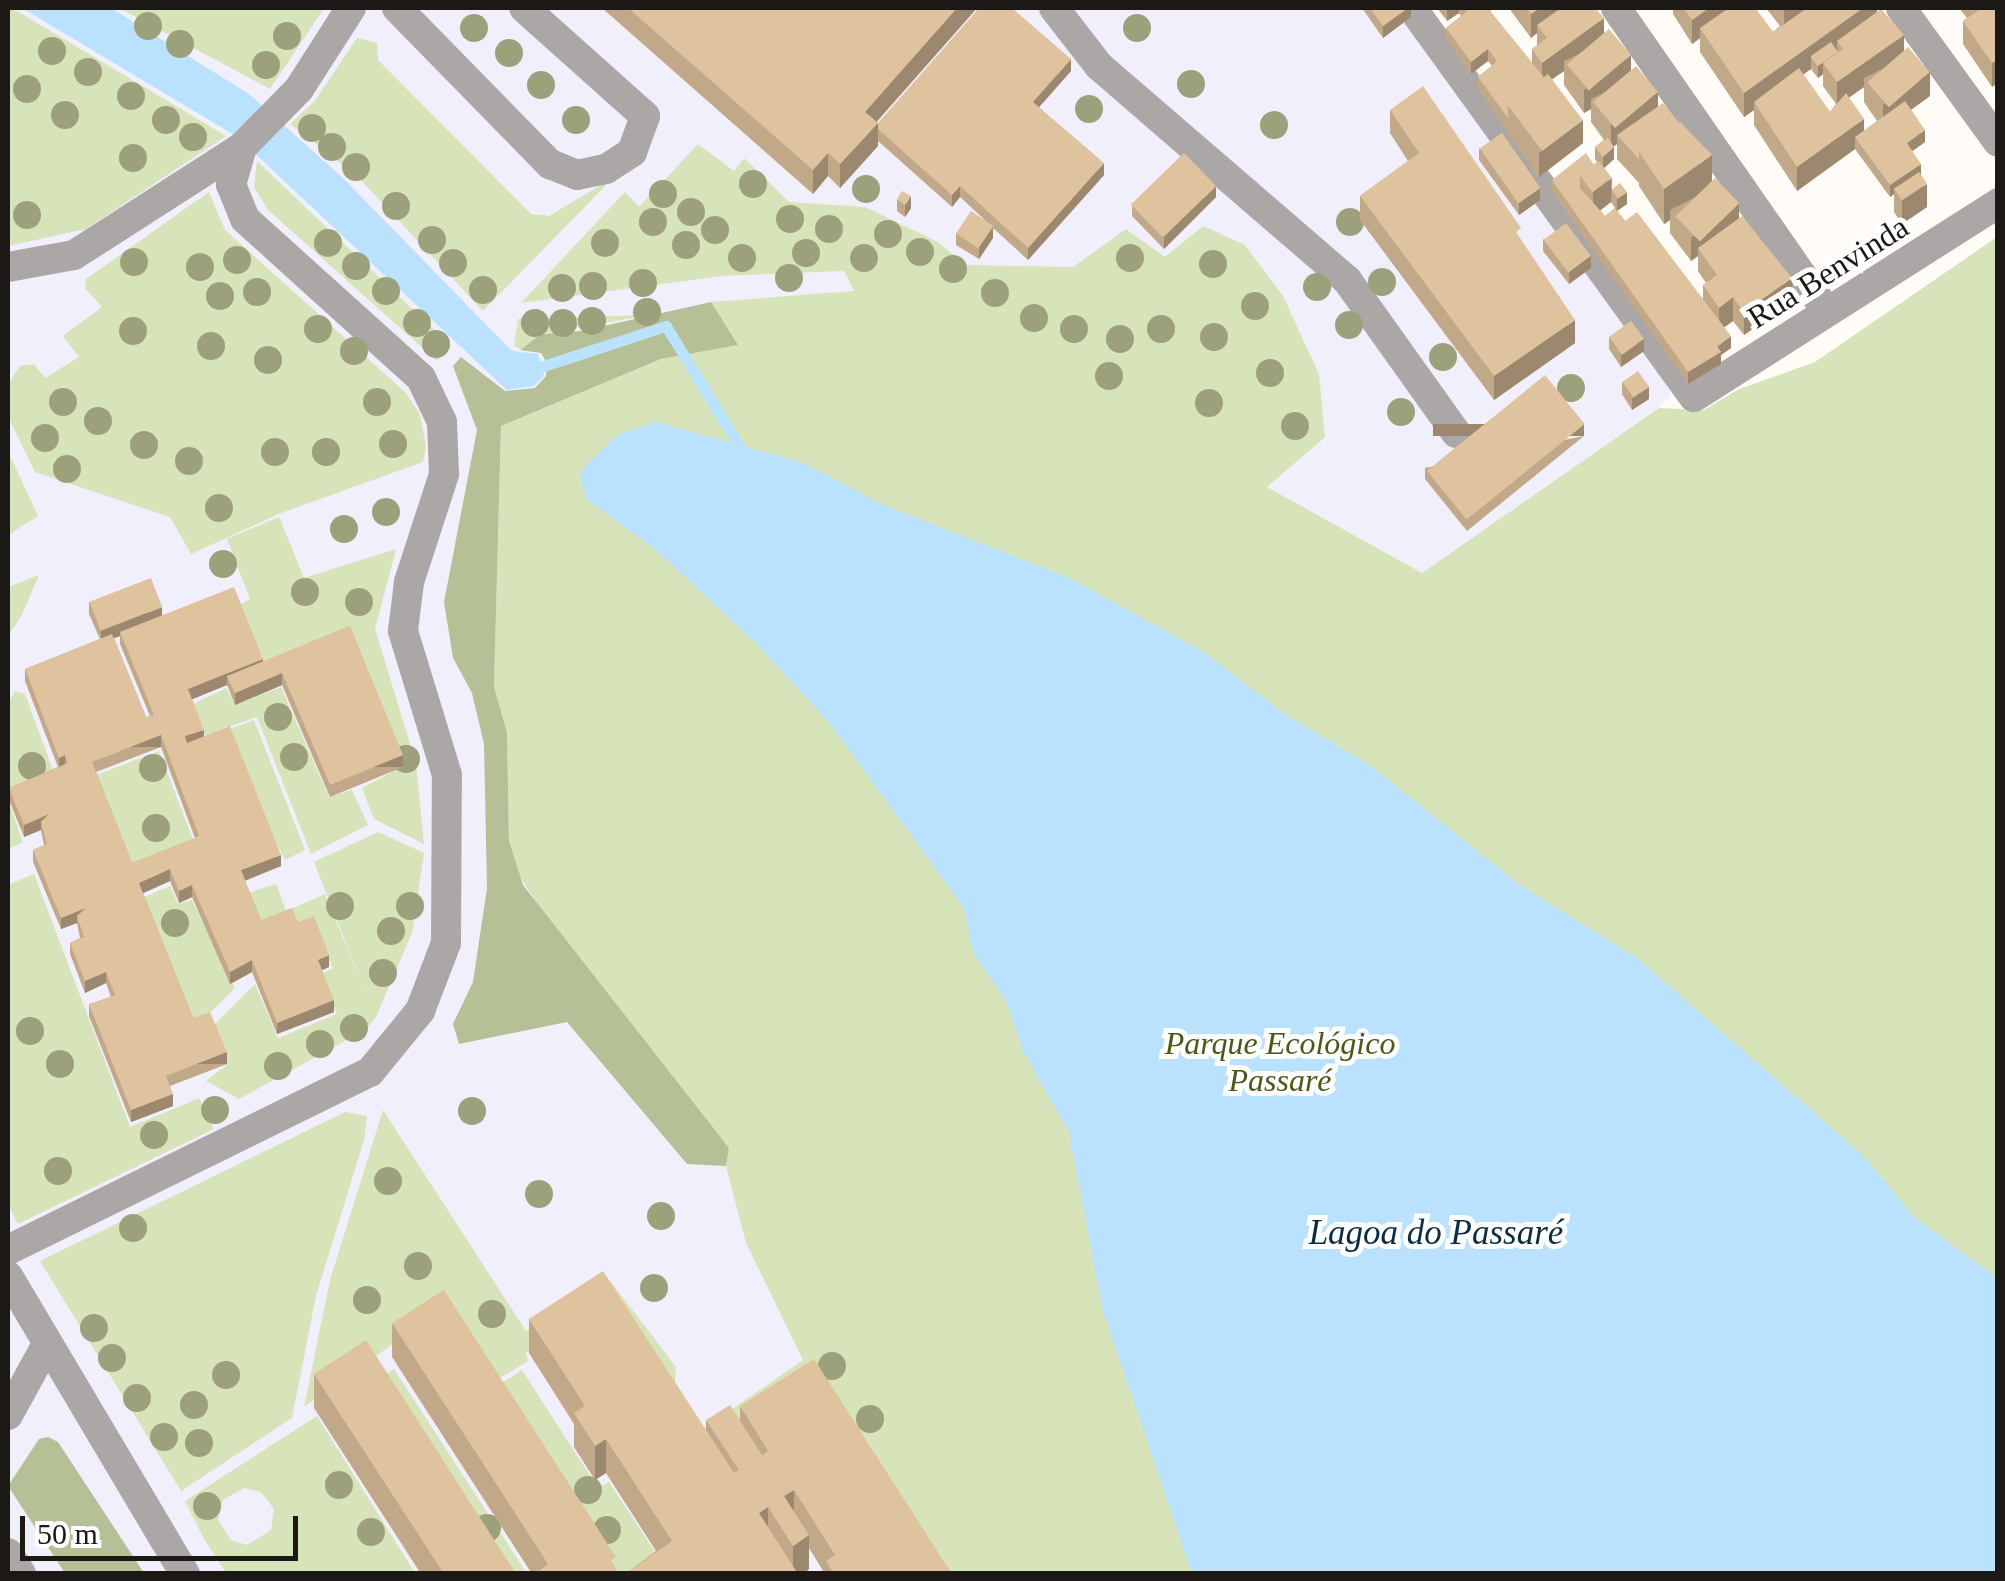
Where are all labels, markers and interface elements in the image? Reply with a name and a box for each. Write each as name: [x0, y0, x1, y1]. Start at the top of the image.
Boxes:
street label: Rua Benvinda: [1741, 207, 1915, 337]
park label: Parque Ecológico Passaré: [1165, 1025, 1395, 1100]
water label: Lagoa do Passaré: [1309, 1212, 1563, 1254]
scale bar: [25, 1496, 302, 1558]
text: 50 m: [37, 1517, 98, 1550]

